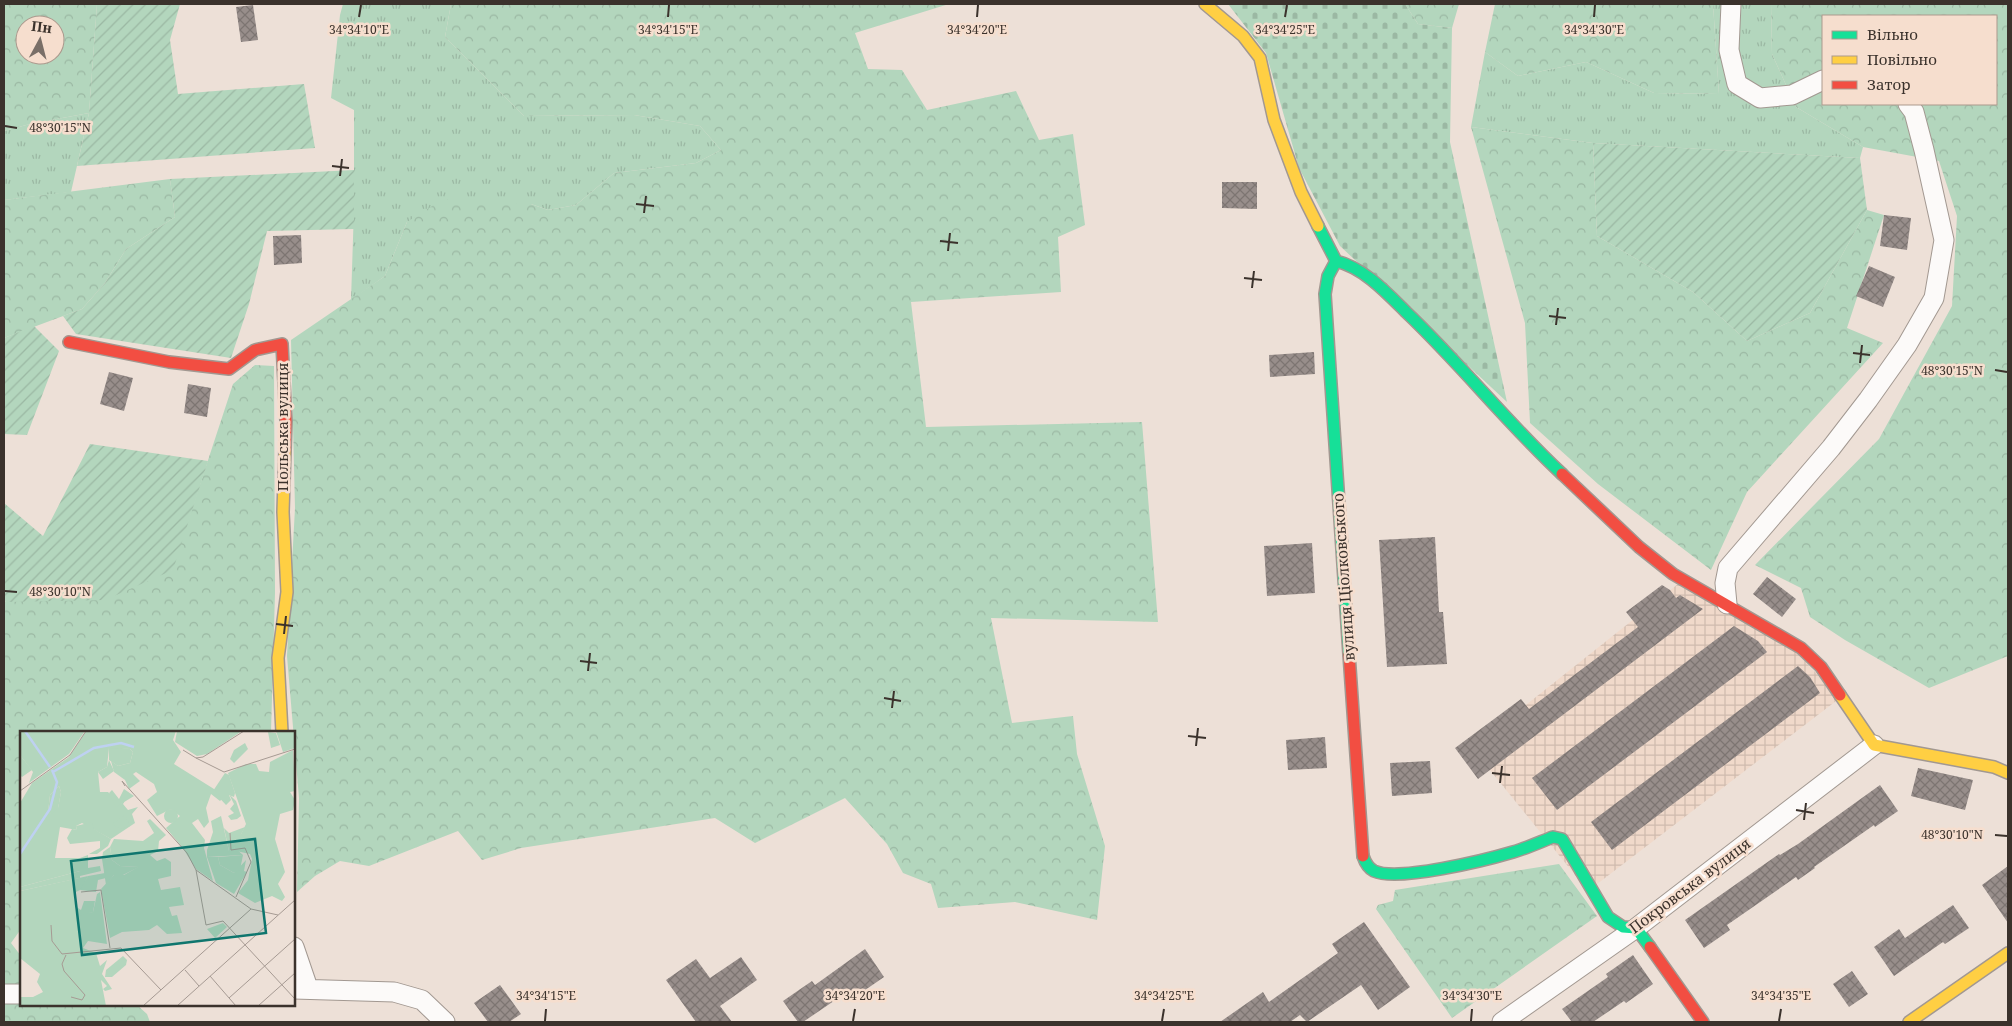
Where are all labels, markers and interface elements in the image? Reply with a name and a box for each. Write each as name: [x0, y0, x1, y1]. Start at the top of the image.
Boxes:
north arrow: [15, 15, 65, 65]
legend: [1822, 15, 1997, 105]
text: Пн: [30, 16, 54, 37]
text: 34°34'10"E: [329, 21, 389, 38]
text: 34°34'15"E: [638, 21, 698, 38]
text: 34°34'20"E: [947, 21, 1007, 38]
text: 34°34'25"E: [1255, 21, 1315, 38]
text: 34°34'30"E: [1564, 21, 1624, 38]
text: Вільно: [1867, 24, 1918, 44]
text: Повільно: [1867, 49, 1937, 69]
text: Затор: [1867, 74, 1911, 94]
text: 48°30'15"N: [29, 119, 91, 136]
street label: Польська вулиця: [272, 362, 292, 492]
text: 48°30'15"N: [1921, 362, 1983, 379]
street label: вулиця Ціолковського: [1327, 493, 1359, 662]
text: 48°30'10"N: [29, 583, 91, 600]
inset map: [20, 731, 295, 1006]
text: 48°30'10"N: [1921, 826, 1983, 843]
street label: Покровська вулиця: [1625, 833, 1754, 937]
text: 34°34'15"E: [516, 987, 576, 1004]
text: 34°34'20"E: [825, 987, 885, 1004]
text: 34°34'25"E: [1134, 987, 1194, 1004]
text: 34°34'30"E: [1442, 987, 1502, 1004]
text: 34°34'35"E: [1751, 987, 1811, 1004]

